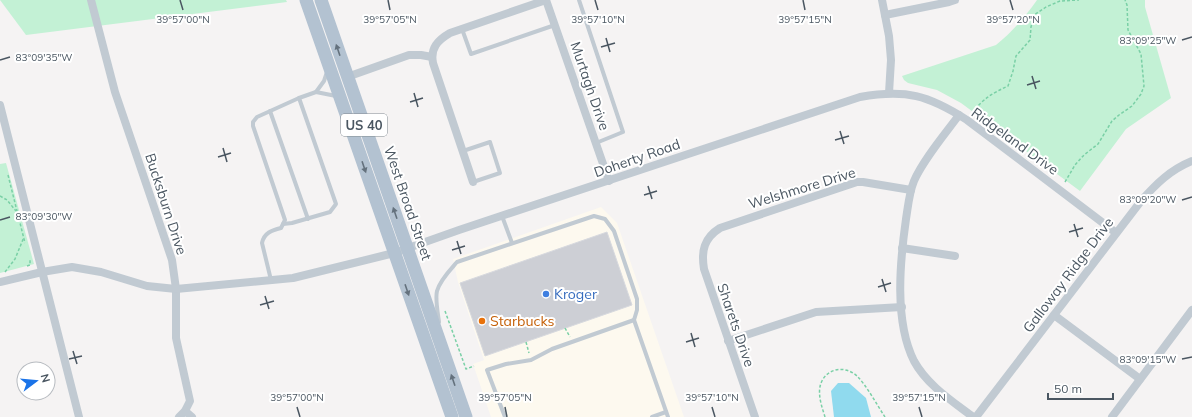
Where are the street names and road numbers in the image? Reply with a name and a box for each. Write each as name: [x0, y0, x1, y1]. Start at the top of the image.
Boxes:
street label: Murtagh Drive: [566, 39, 614, 133]
street label: Ridgeland Drive: [968, 103, 1062, 179]
road number: US 40: [341, 114, 387, 136]
street label: Doherty Road: [591, 135, 683, 181]
street label: West Broad Street: [380, 144, 436, 263]
street label: Bucksburn Drive: [141, 151, 191, 257]
street label: Welshmore Drive: [746, 163, 858, 213]
street label: Galloway Ridge Drive: [1019, 214, 1117, 336]
street label: Sharets Drive: [713, 281, 759, 369]

